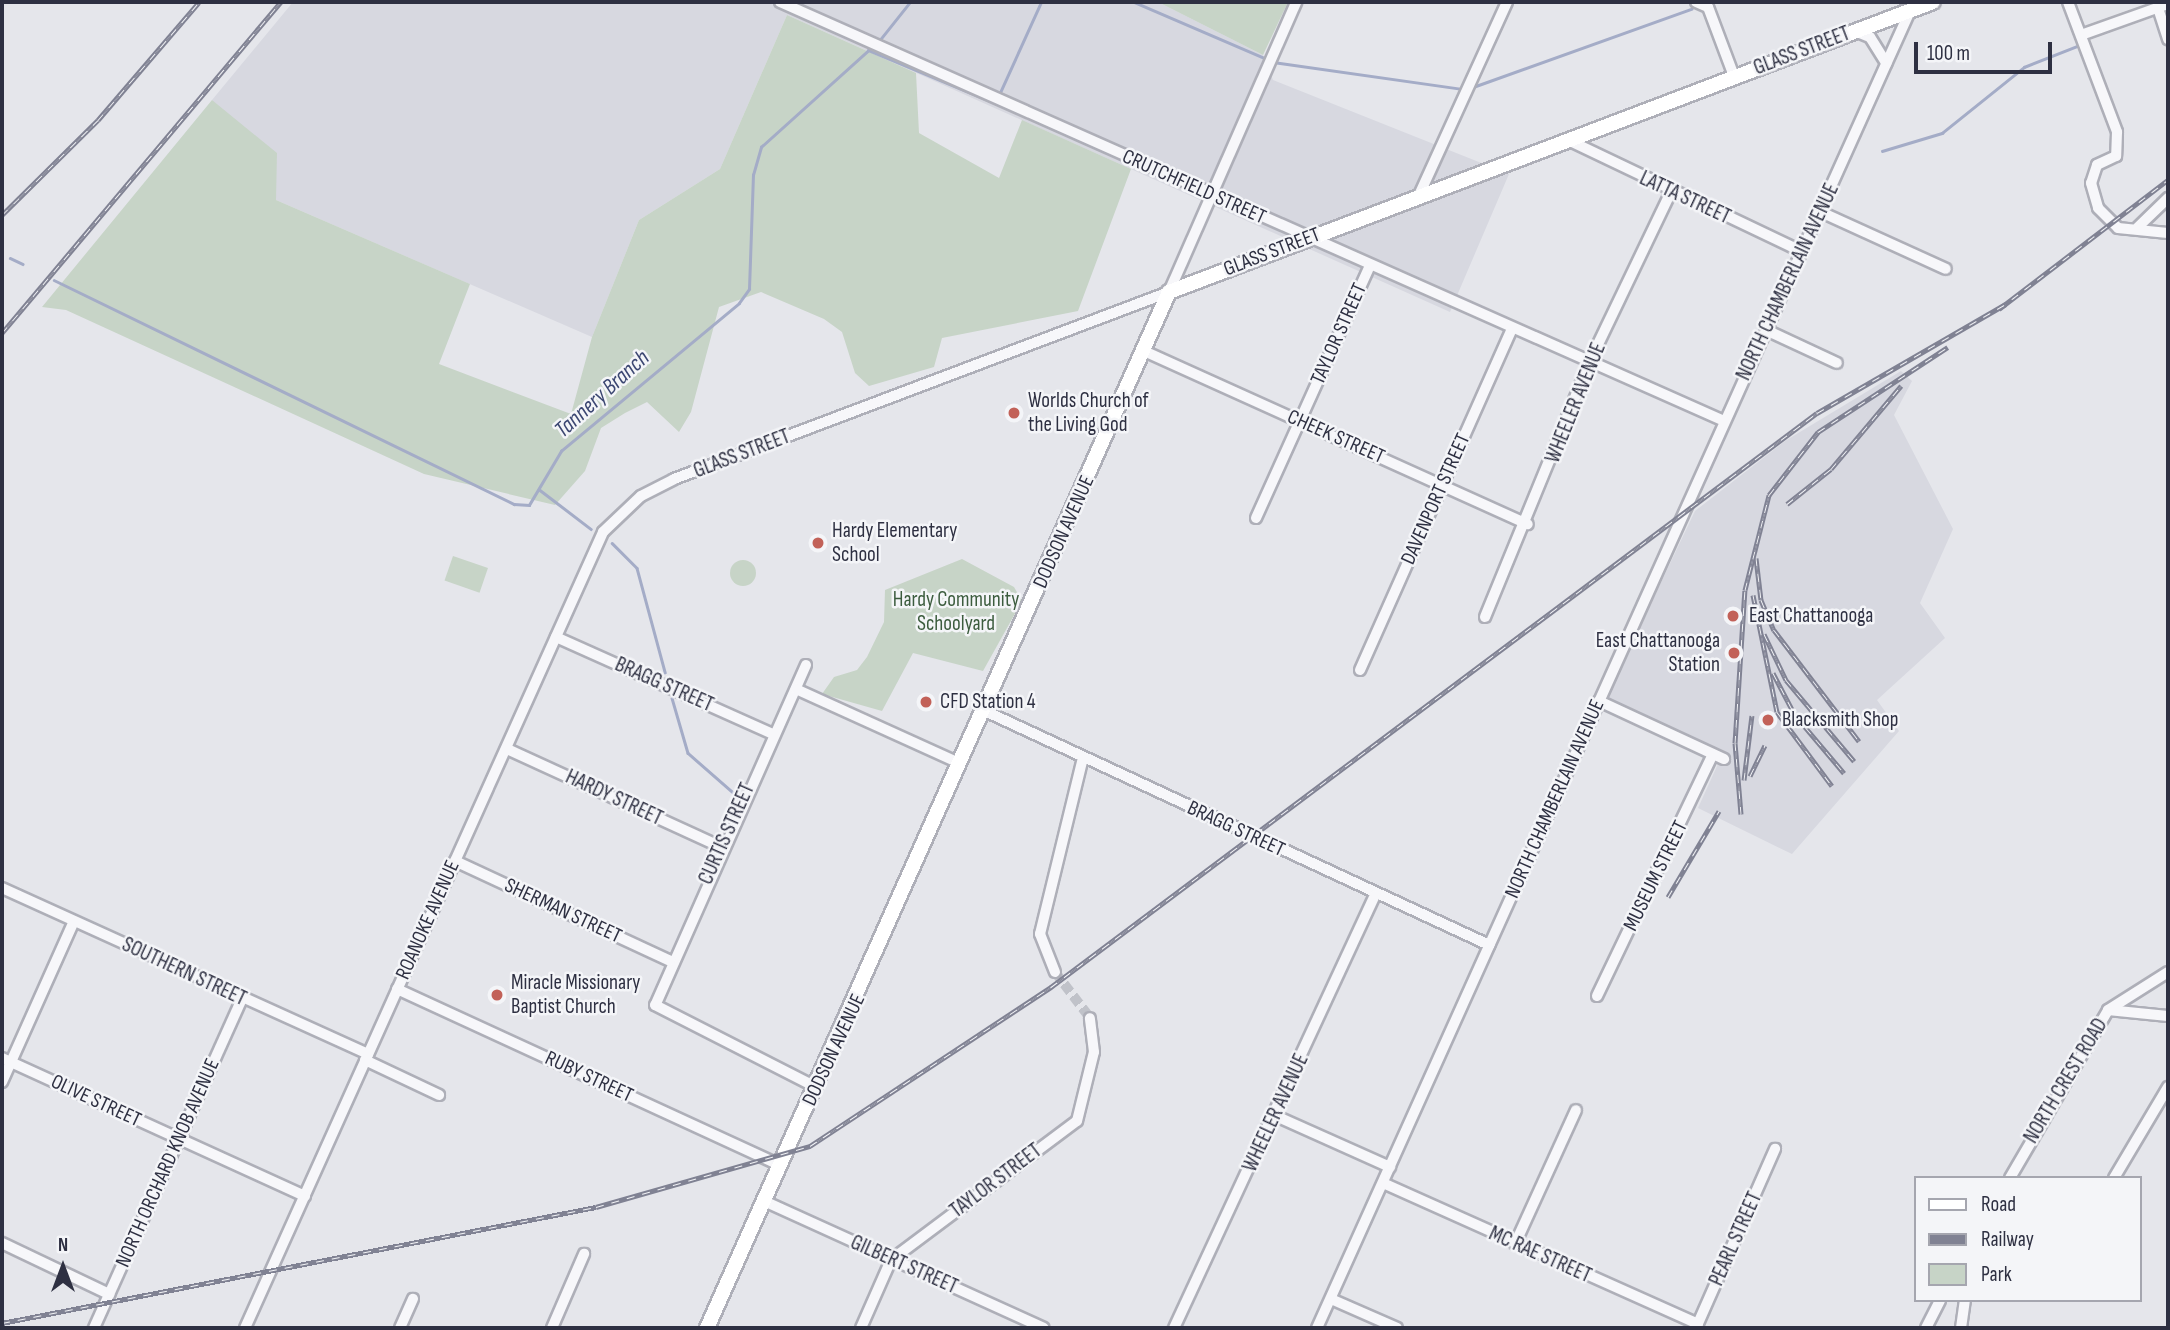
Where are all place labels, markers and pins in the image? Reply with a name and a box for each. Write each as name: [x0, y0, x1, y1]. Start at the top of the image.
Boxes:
place label: Worlds Church of the Living God: [1028, 388, 1149, 438]
marker: Worlds Church of the Living God: [1006, 405, 1022, 421]
place label: Hardy Elementary School: [832, 518, 957, 568]
marker: Hardy Elementary School: [810, 535, 826, 551]
place label: East Chattanooga: [1749, 603, 1873, 629]
marker: East Chattanooga: [1723, 606, 1743, 626]
place label: East Chattanooga Station: [1596, 628, 1720, 678]
marker: East Chattanooga Station: [1726, 645, 1742, 661]
place label: CFD Station 4: [940, 689, 1036, 715]
marker: CFD Station 4: [918, 694, 934, 710]
place label: Blacksmith Shop: [1782, 707, 1899, 733]
marker: Blacksmith Shop: [1760, 712, 1776, 728]
place label: Miracle Missionary Baptist Church: [511, 970, 640, 1020]
marker: Miracle Missionary Baptist Church: [489, 987, 505, 1003]

